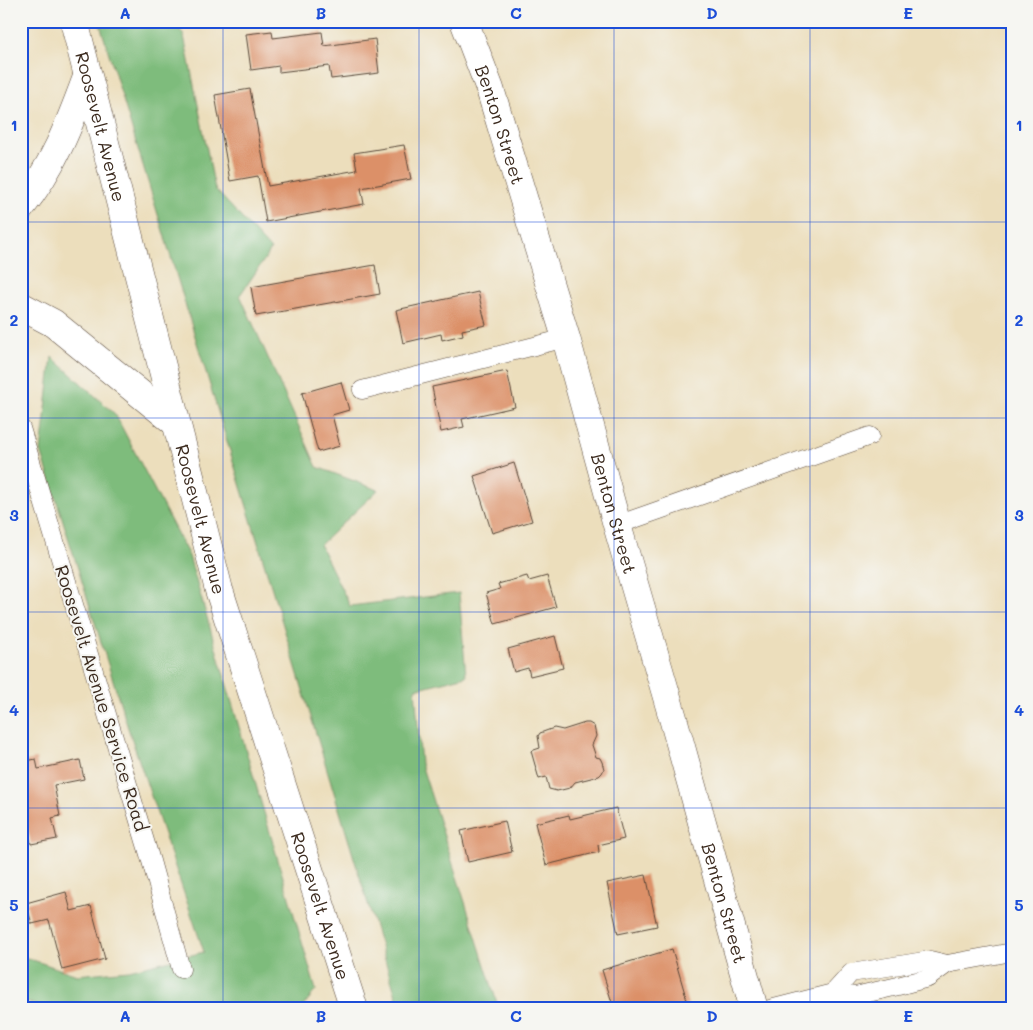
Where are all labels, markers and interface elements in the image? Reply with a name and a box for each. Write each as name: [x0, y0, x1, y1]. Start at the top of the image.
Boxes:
text: A: [119, 2, 131, 23]
text: B: [316, 2, 326, 23]
text: C: [510, 2, 522, 23]
text: D: [706, 2, 718, 23]
text: E: [903, 2, 913, 23]
street label: Roosevelt Avenue: [70, 49, 132, 204]
street label: Benton Street: [470, 62, 530, 187]
text: 1: [10, 114, 18, 135]
text: 1: [1015, 114, 1023, 135]
text: 2: [10, 309, 19, 330]
text: 2: [1015, 309, 1024, 330]
street label: Roosevelt Avenue: [170, 441, 232, 597]
street label: Benton Street: [586, 450, 642, 576]
text: 3: [9, 504, 19, 525]
text: 3: [1014, 504, 1024, 525]
street label: Roosevelt Avenue Service Road: [50, 562, 154, 834]
text: 4: [9, 699, 19, 720]
text: 4: [1014, 699, 1024, 720]
street label: Roosevelt Avenue: [286, 829, 356, 983]
street label: Benton Street: [696, 840, 753, 966]
text: 5: [9, 894, 19, 915]
text: 5: [1014, 894, 1024, 915]
text: A: [119, 1005, 131, 1026]
text: B: [316, 1005, 326, 1026]
text: C: [510, 1005, 522, 1026]
text: D: [706, 1005, 718, 1026]
text: E: [903, 1005, 913, 1026]

